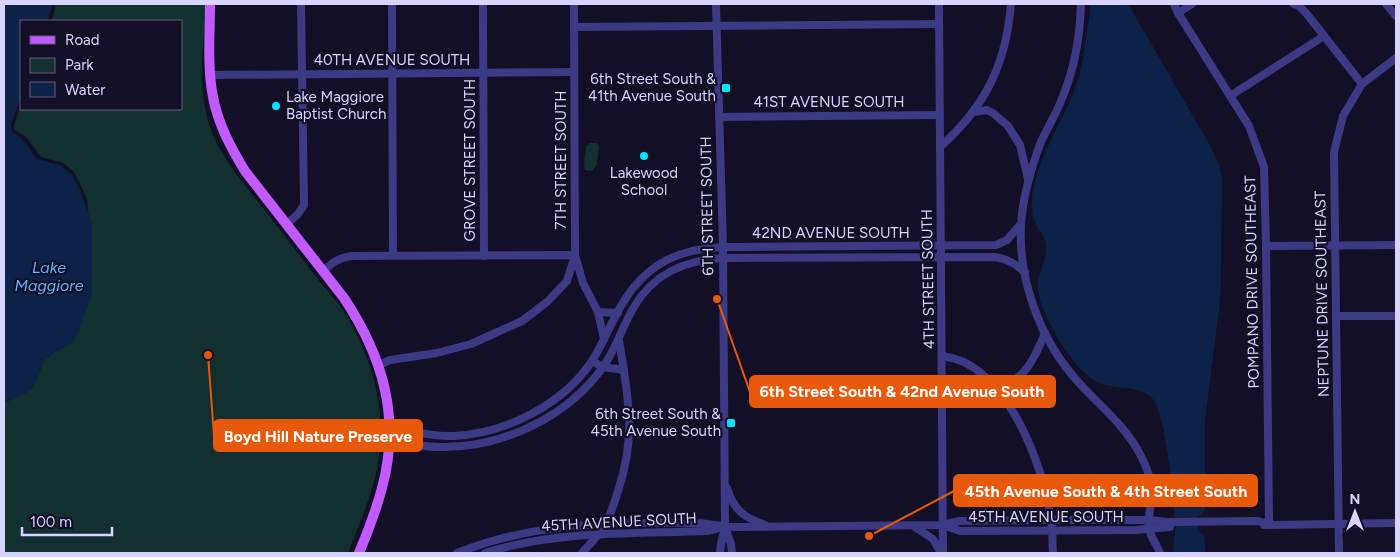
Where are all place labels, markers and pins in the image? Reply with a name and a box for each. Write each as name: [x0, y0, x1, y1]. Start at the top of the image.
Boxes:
place label: 6th Street South & 41th Avenue South: [588, 70, 716, 105]
marker: 6th Street South & 41th Avenue South: [720, 82, 732, 94]
place label: Lake Maggiore Baptist Church: [286, 88, 386, 123]
marker: Lake Maggiore Baptist Church: [270, 100, 282, 112]
marker: Lakewood School: [638, 150, 650, 162]
place label: Lakewood School: [610, 164, 678, 199]
callout: 6th Street South & 42nd Avenue South: [750, 376, 1055, 407]
place label: 6th Street South & 45th Avenue South: [591, 405, 721, 440]
marker: 6th Street South & 45th Avenue South: [725, 417, 737, 429]
callout: Boyd Hill Nature Preserve: [214, 420, 422, 451]
callout: 45th Avenue South & 4th Street South: [954, 475, 1257, 506]

